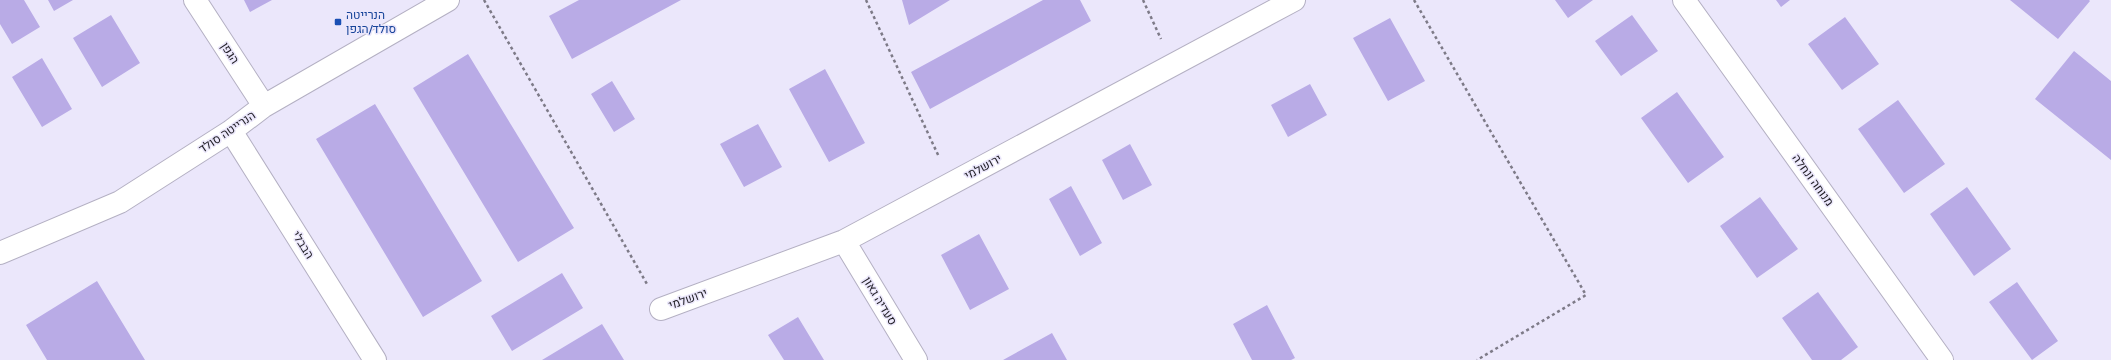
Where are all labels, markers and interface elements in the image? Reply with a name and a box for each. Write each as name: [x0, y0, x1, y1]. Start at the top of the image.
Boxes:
place label: הנרייטה סולד/הגפן: [346, 7, 396, 36]
marker: הנרייטה סולד/הגפן: [333, 17, 343, 27]
street label: הגפן: [218, 39, 243, 66]
street label: הנרייטה סולד: [195, 107, 258, 156]
street label: ירושלמי: [962, 151, 1004, 183]
street label: מנוחה ונחלה: [1789, 151, 1837, 209]
street label: הבבלי: [289, 228, 318, 261]
street label: סעדיה גאון: [860, 274, 901, 328]
street label: ירושלמי: [666, 285, 709, 312]

